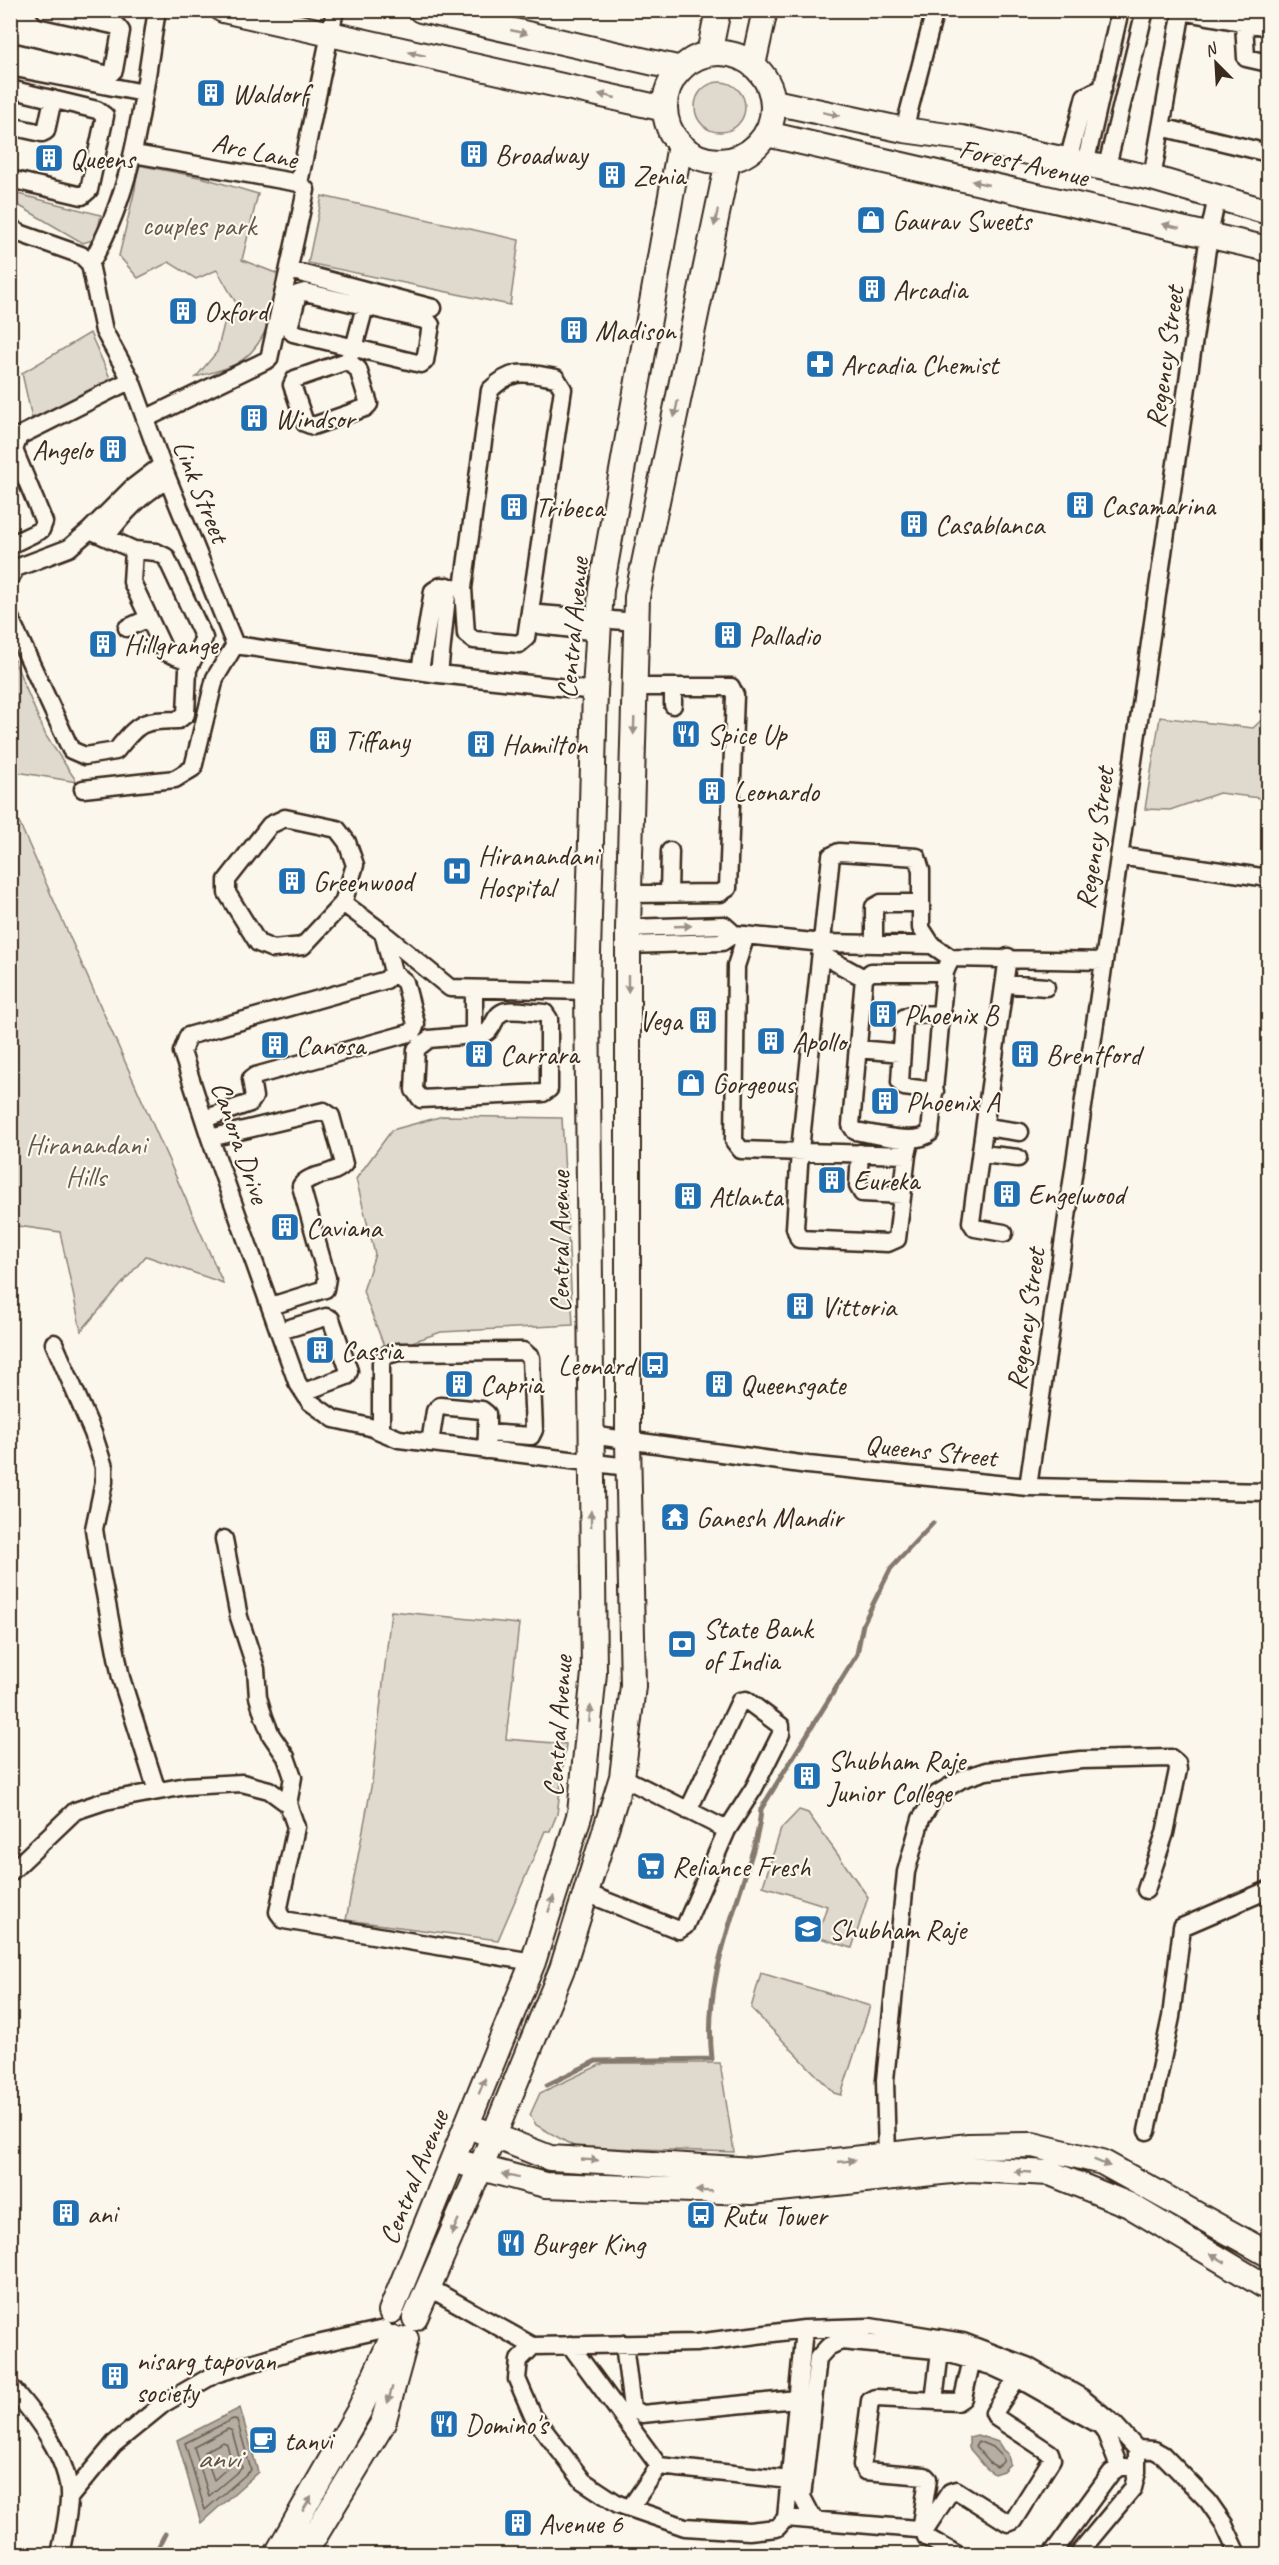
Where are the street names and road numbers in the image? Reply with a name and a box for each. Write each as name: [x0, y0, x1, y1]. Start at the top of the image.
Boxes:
street label: Arc Lane: [209, 124, 303, 177]
street label: Forest Avenue: [956, 131, 1094, 195]
street label: Regency Street: [1137, 281, 1192, 430]
street label: Link Street: [165, 435, 239, 550]
street label: Central Avenue: [549, 554, 596, 700]
street label: Regency Street: [1067, 762, 1122, 911]
street label: Canora Drive: [203, 1077, 278, 1209]
street label: Central Avenue: [542, 1169, 577, 1313]
street label: Regency Street: [998, 1243, 1053, 1392]
street label: Queens Street: [863, 1426, 1001, 1475]
street label: Central Avenue: [535, 1652, 580, 1798]
street label: Central Avenue: [371, 2103, 457, 2249]

